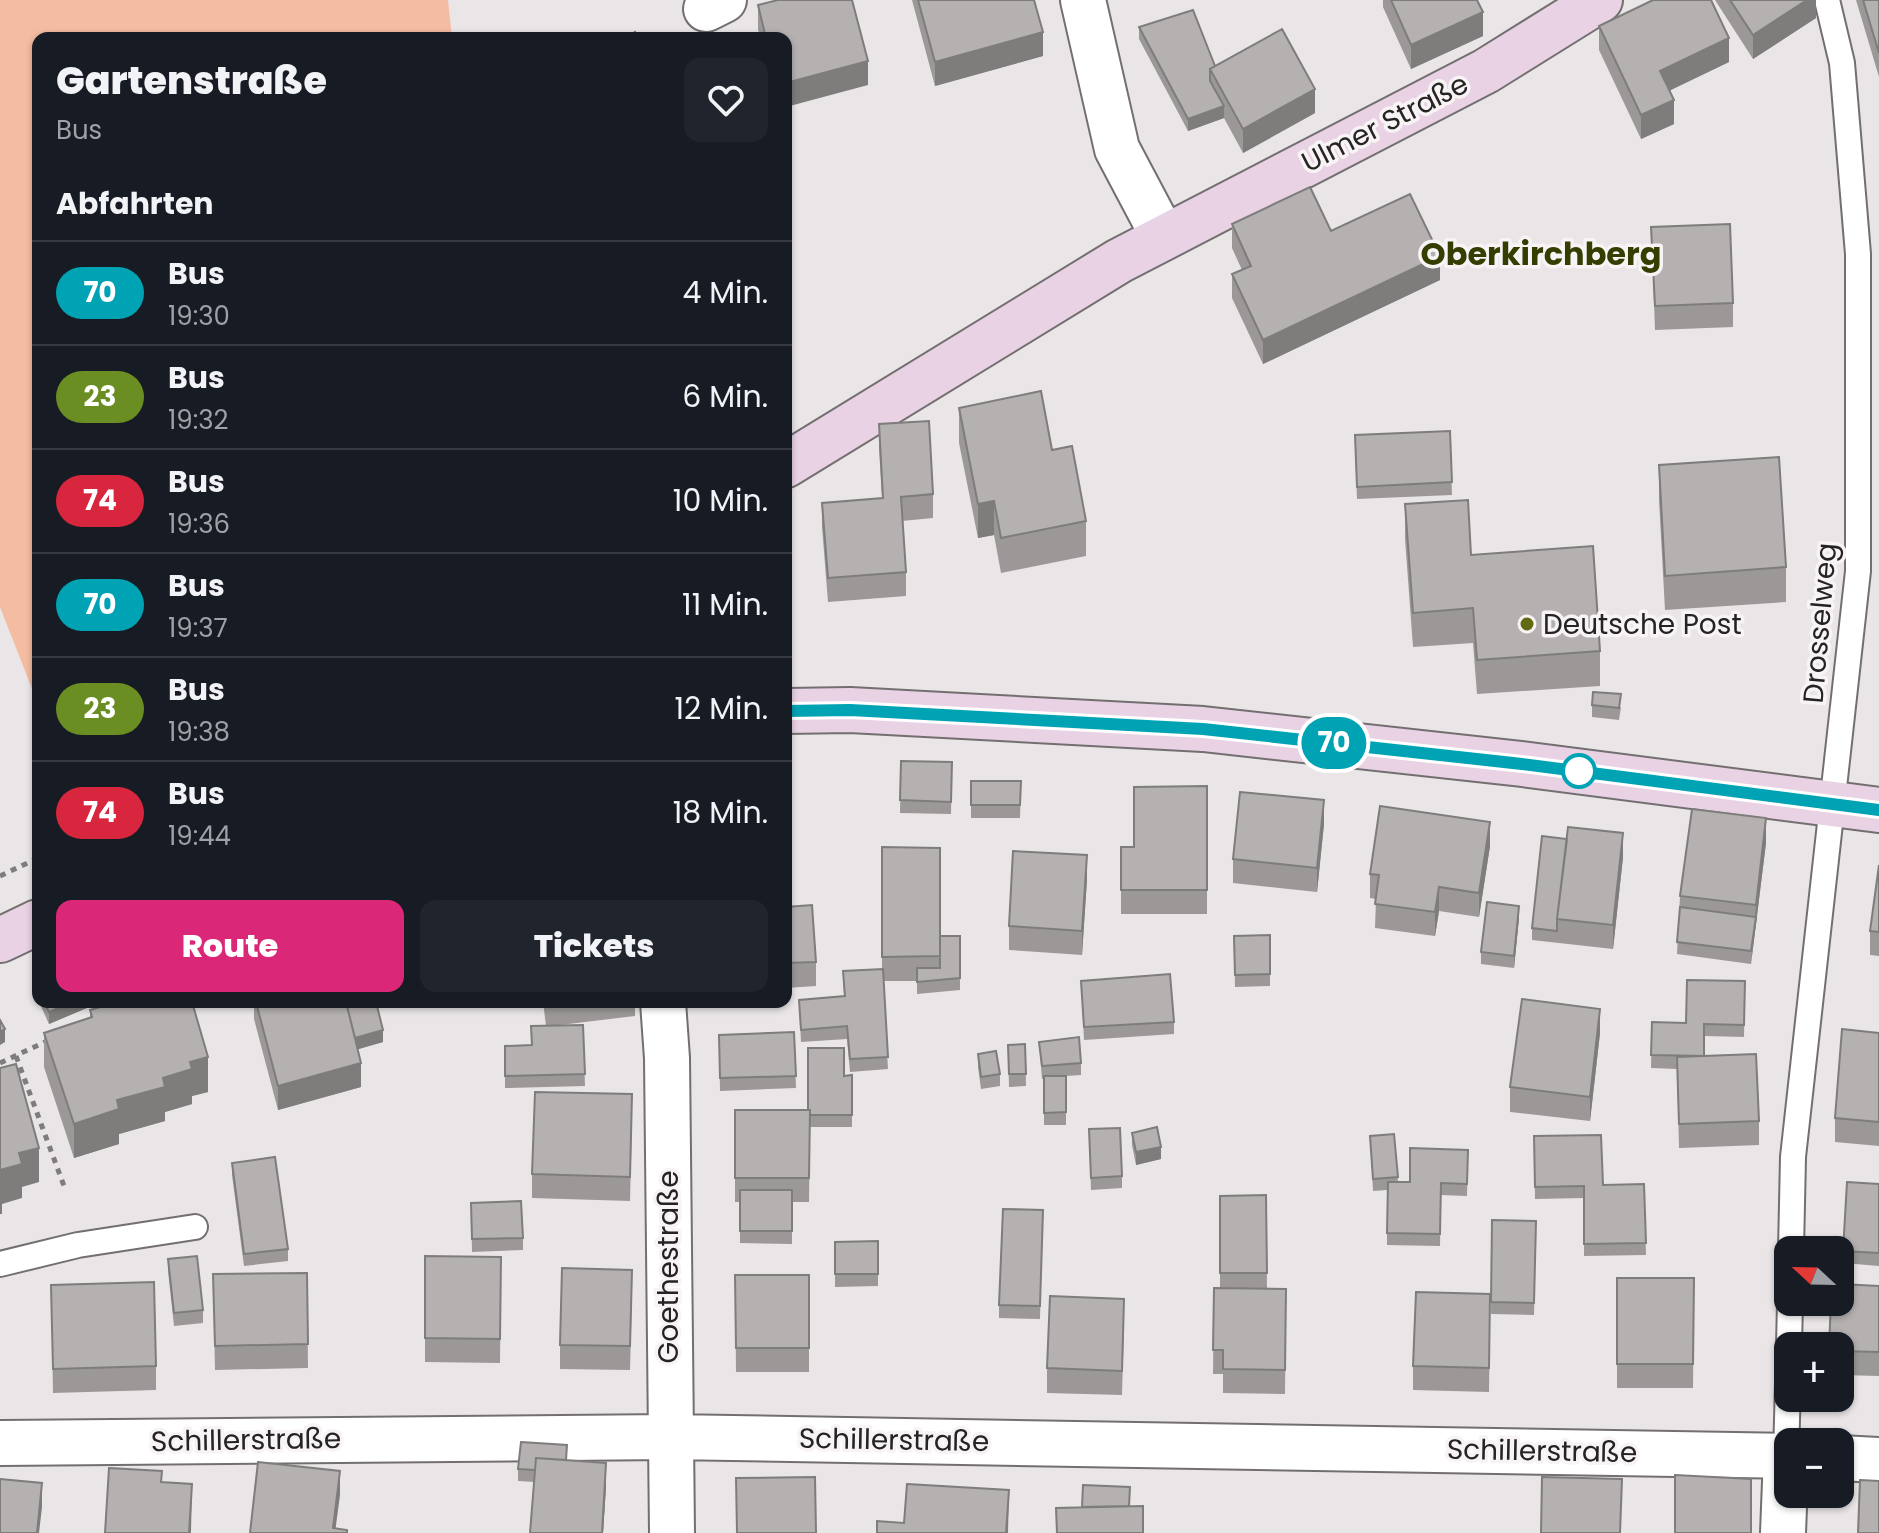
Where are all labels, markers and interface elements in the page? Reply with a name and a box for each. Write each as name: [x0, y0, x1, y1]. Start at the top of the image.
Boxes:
text: Gartenstraße: [56, 54, 327, 107]
button: heart: [684, 58, 768, 142]
street label: Ulmer Straße: [1295, 64, 1475, 182]
text: Bus: [56, 112, 102, 148]
text: Abfahrten: [56, 182, 214, 225]
district label: Oberkirchberg: [1421, 231, 1662, 276]
text: Bus: [168, 252, 225, 295]
text: 4 Min.: [682, 271, 768, 314]
text: 70: [83, 273, 117, 312]
text: 19:30: [168, 298, 230, 334]
text: Bus: [168, 356, 225, 399]
text: 6 Min.: [682, 375, 768, 418]
text: 23: [84, 377, 116, 416]
text: 19:32: [168, 402, 229, 438]
text: Bus: [168, 460, 225, 503]
text: 10 Min.: [673, 479, 768, 522]
text: 74: [83, 481, 117, 520]
text: 19:36: [168, 506, 230, 542]
street label: Drosselweg: [1794, 541, 1846, 705]
text: Bus: [168, 564, 225, 607]
text: 11 Min.: [682, 583, 768, 626]
text: 70: [83, 585, 117, 624]
place label: Deutsche Post: [1543, 605, 1742, 644]
text: 19:37: [168, 610, 228, 646]
marker: Deutsche Post: [1518, 615, 1536, 633]
text: Bus: [168, 668, 225, 711]
text: 12 Min.: [674, 687, 768, 730]
text: 23: [84, 689, 116, 728]
text: 19:38: [168, 714, 230, 750]
line badge: 70: [1298, 717, 1370, 769]
text: 70: [1317, 723, 1351, 762]
unlabelled marker: [1562, 754, 1596, 788]
text: Bus: [168, 772, 225, 815]
text: 18 Min.: [673, 791, 768, 834]
text: 74: [83, 793, 117, 832]
text: 19:44: [168, 818, 231, 854]
button: Route: [56, 900, 404, 992]
button: Tickets: [420, 900, 768, 992]
street label: Goethestraße: [649, 1170, 688, 1364]
north arrow: [1774, 1236, 1854, 1316]
map controls: [1774, 1236, 1854, 1508]
button: +: [1774, 1332, 1854, 1412]
street label: Schillerstraße: [150, 1419, 342, 1461]
street label: Schillerstraße: [798, 1419, 990, 1461]
button: −: [1774, 1428, 1854, 1508]
street label: Schillerstraße: [1446, 1430, 1638, 1472]

